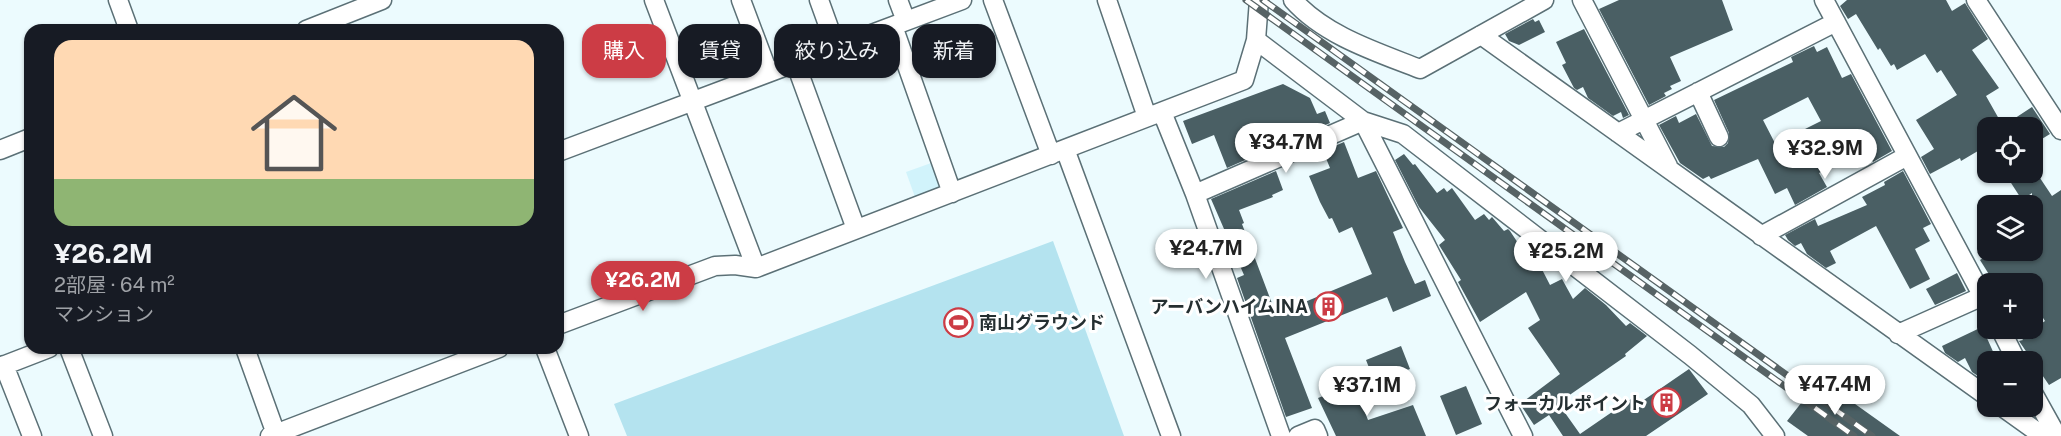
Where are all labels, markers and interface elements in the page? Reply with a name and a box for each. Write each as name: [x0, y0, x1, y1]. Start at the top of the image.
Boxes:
chip: 購入: [582, 24, 666, 78]
chip: 賃貸: [678, 24, 762, 78]
chip: 絞り込み: [774, 24, 900, 78]
chip: 新着: [912, 24, 996, 78]
icon: home: [240, 79, 348, 187]
map controls: [1977, 117, 2043, 417]
button: locate: [1977, 117, 2043, 183]
pin: ¥34.7M: [1237, 123, 1335, 174]
pin: ¥32.9M: [1776, 129, 1874, 180]
text: ¥34.7M: [1249, 130, 1323, 154]
text: ¥32.9M: [1787, 136, 1863, 160]
button: layers: [1977, 195, 2043, 261]
pin: ¥24.7M: [1157, 229, 1255, 280]
pin: ¥25.2M: [1517, 232, 1615, 283]
text: ¥24.7M: [1169, 236, 1243, 260]
text: ¥26.2M: [54, 238, 153, 269]
text: ¥25.2M: [1528, 239, 1604, 263]
pin: ¥26.2M: [594, 261, 692, 312]
text: ¥26.2M: [605, 268, 681, 292]
text: 2部屋 · 64 m²: [54, 273, 175, 297]
button: +: [1977, 273, 2043, 339]
building icon: アーバンハイムINA: [1313, 290, 1345, 322]
place label: アーバンハイムINA: [1150, 296, 1308, 317]
text: マンション: [54, 302, 154, 326]
sports icon: 南山グラウンド: [942, 306, 974, 338]
place label: 南山グラウンド: [979, 312, 1105, 333]
button: −: [1977, 351, 2043, 417]
pin: ¥47.4M: [1786, 365, 1884, 416]
pin: ¥37.1M: [1318, 366, 1416, 417]
text: ¥47.4M: [1798, 372, 1872, 396]
text: ¥37.1M: [1333, 373, 1401, 397]
building icon: フォーカルポイント: [1651, 387, 1683, 419]
place label: フォーカルポイント: [1484, 393, 1646, 414]

